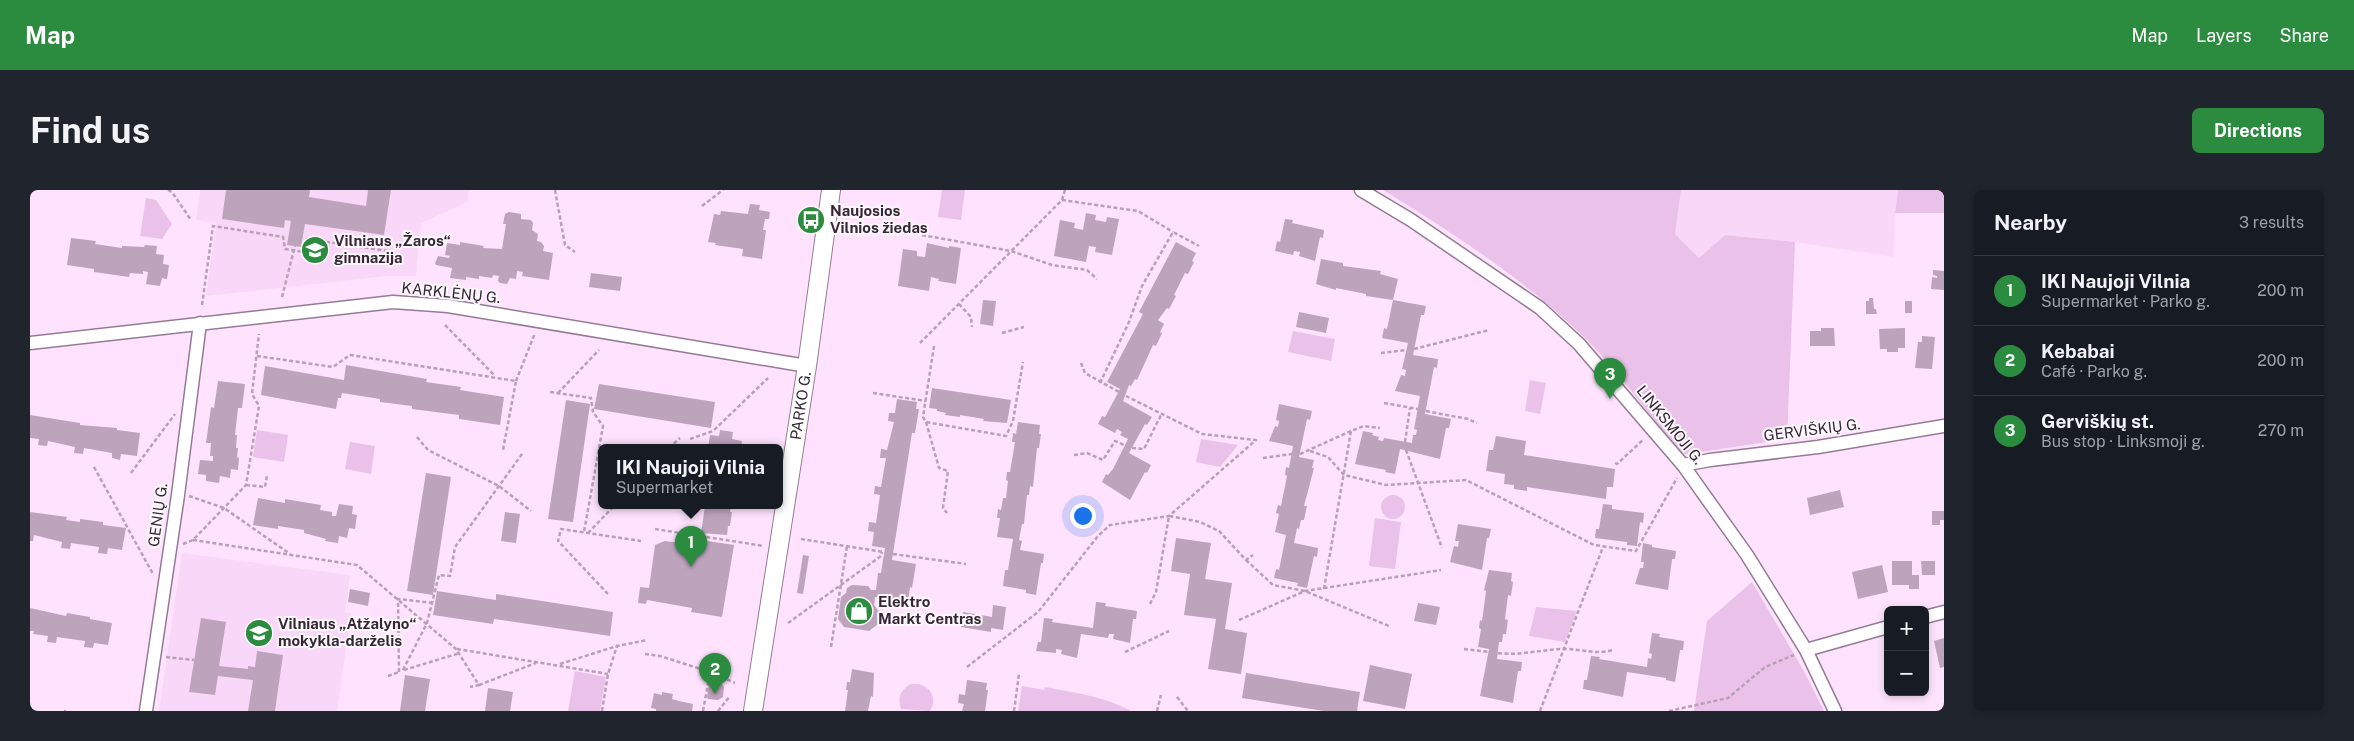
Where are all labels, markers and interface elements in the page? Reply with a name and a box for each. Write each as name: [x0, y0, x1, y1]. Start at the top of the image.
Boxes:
text: Map: [25, 21, 75, 49]
text: Map: [2132, 25, 2168, 46]
text: Layers: [2196, 25, 2252, 46]
text: Share: [2280, 25, 2329, 46]
button: Directions: [2192, 108, 2324, 153]
text: Find us: [30, 110, 150, 151]
place label: Naujosios Vilnios žiedas: [830, 202, 928, 236]
bus stop icon: Naujosios Vilnios žiedas: [796, 205, 826, 235]
text: Nearby: [1994, 210, 2067, 235]
text: 3 results: [2239, 213, 2304, 232]
place label: Vilniaus „Žaros“ gimnazija: [334, 232, 451, 266]
school or university icon: Vilniaus „Žaros“ gimnazija: [300, 235, 330, 265]
text: IKI Naujoji Vilnia: [2041, 270, 2190, 292]
street label: KARKLĖNŲ G.: [401, 278, 501, 306]
text: 1: [2007, 281, 2013, 300]
text: 200 m: [2257, 281, 2304, 300]
text: Supermarket · Parko g.: [2041, 292, 2210, 311]
text: Kebabai: [2041, 340, 2115, 362]
text: 2: [2005, 351, 2015, 370]
text: 200 m: [2257, 351, 2304, 370]
pin: 3: [1594, 358, 1626, 399]
text: Café · Parko g.: [2041, 362, 2147, 381]
street label: PARKO G.: [787, 370, 814, 441]
street label: LINKSMOJI G.: [1634, 382, 1707, 467]
text: Gerviškių st.: [2041, 410, 2154, 432]
street label: GERVIŠKIŲ G.: [1763, 415, 1861, 444]
text: 3: [2005, 421, 2015, 440]
text: 270 m: [2258, 421, 2304, 440]
text: Bus stop · Linksmoji g.: [2041, 432, 2205, 451]
popup: [598, 444, 783, 509]
text: IKI Naujoji Vilnia: [616, 456, 765, 478]
text: Supermarket: [616, 478, 713, 497]
street label: GENIŲ G.: [145, 482, 170, 548]
your location: [1070, 503, 1096, 529]
pin: 1: [675, 526, 707, 567]
place label: Elektro Markt Centras: [878, 593, 982, 627]
shop icon: Elektro Markt Centras: [844, 596, 874, 626]
map controls: [1884, 606, 1929, 696]
button: +: [1884, 606, 1929, 651]
place label: Vilniaus „Atžalyno“ mokykla-darželis: [278, 615, 417, 649]
school or university icon: Vilniaus „Atžalyno“ mokykla-darželis: [244, 618, 274, 648]
button: −: [1884, 651, 1929, 696]
pin: 2: [699, 653, 731, 694]

